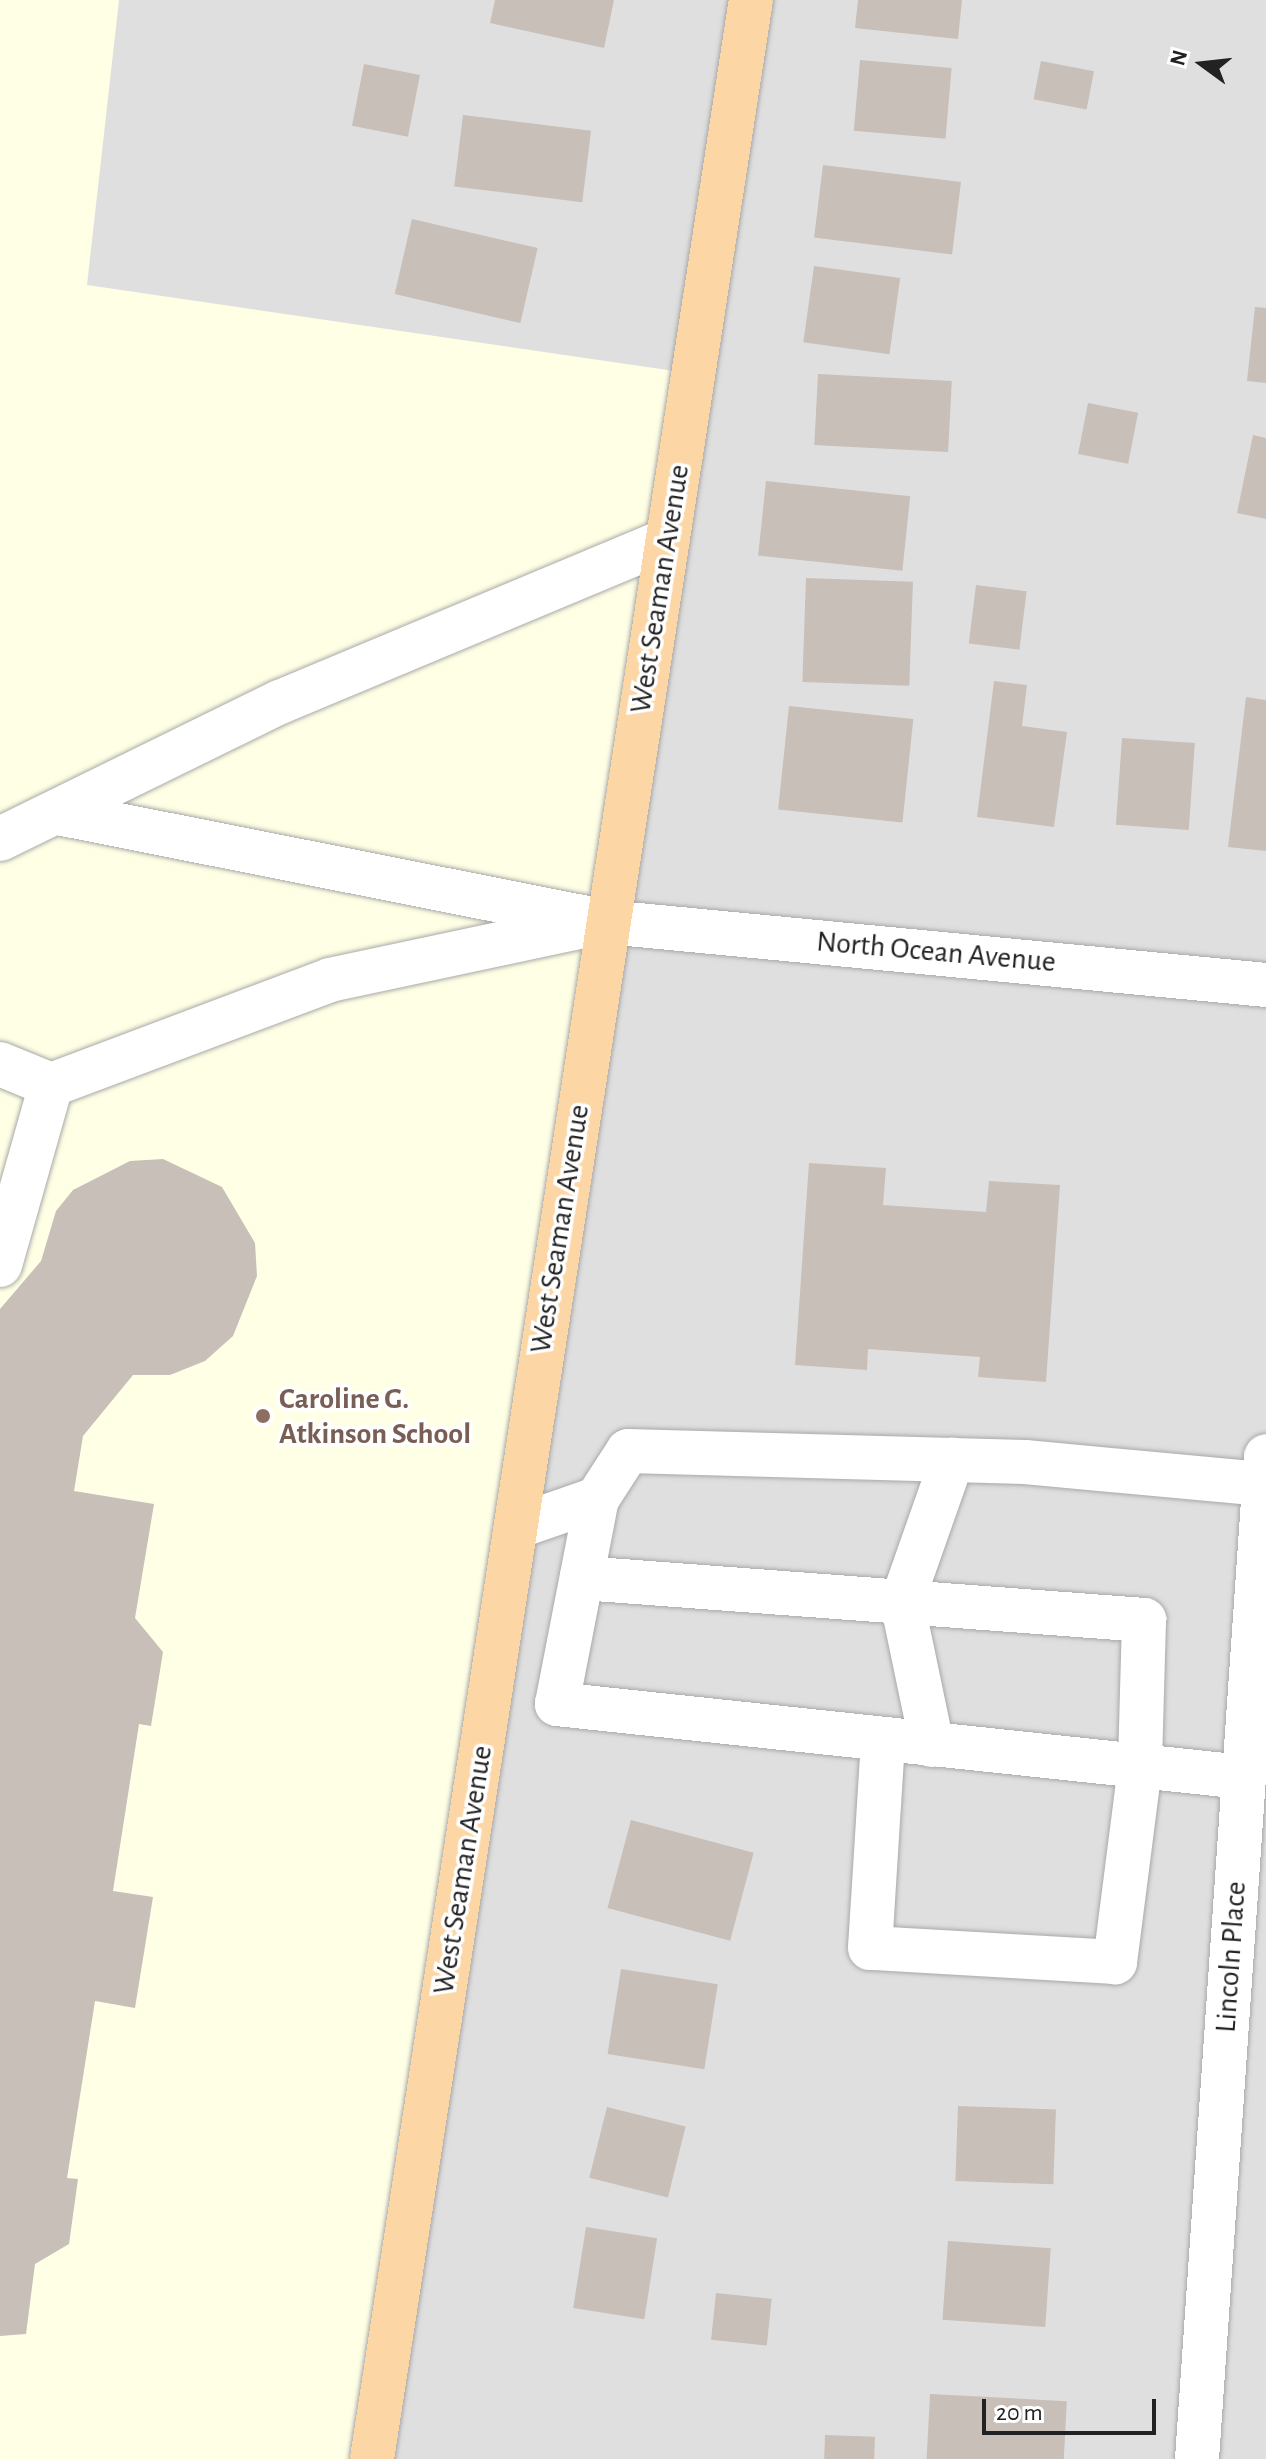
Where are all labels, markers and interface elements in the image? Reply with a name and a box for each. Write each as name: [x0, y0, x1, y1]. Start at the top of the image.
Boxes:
north arrow: [1162, 24, 1242, 104]
text: N: [1166, 48, 1191, 68]
street label: West Seaman Avenue: [623, 462, 697, 716]
street label: North Ocean Avenue: [815, 924, 1057, 980]
street label: West Seaman Avenue: [523, 1102, 597, 1356]
place label: Caroline G. Atkinson School: [279, 1381, 471, 1452]
marker: Caroline G. Atkinson School: [254, 1407, 272, 1425]
street label: West Seaman Avenue: [426, 1743, 500, 1997]
street label: Lincoln Place: [1208, 1880, 1254, 2034]
scale bar: [986, 2383, 1160, 2433]
text: 20 m: [996, 2401, 1043, 2425]

